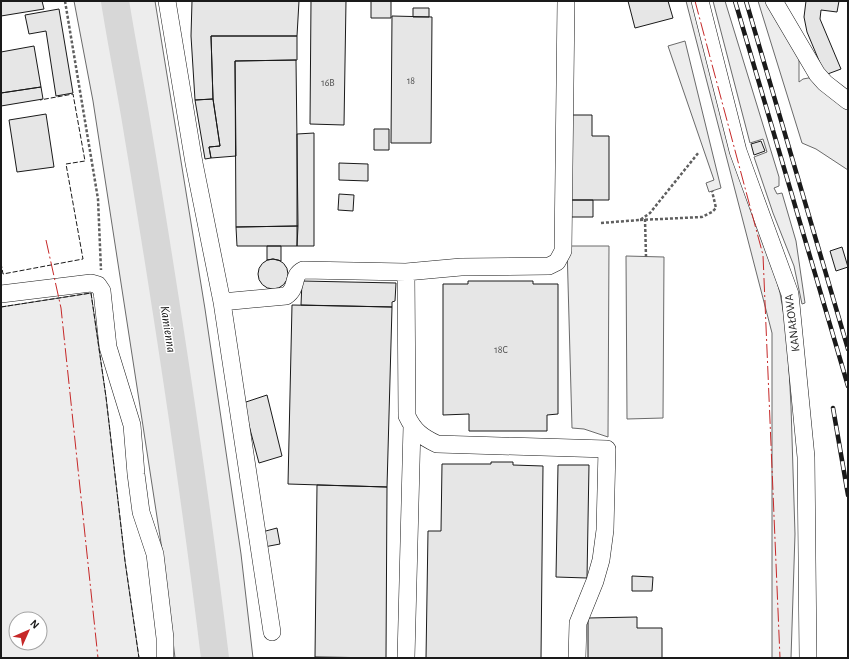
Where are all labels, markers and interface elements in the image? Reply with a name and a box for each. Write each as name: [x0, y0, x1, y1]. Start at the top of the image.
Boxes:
house number: 18: [407, 76, 415, 86]
house number: 16B: [321, 78, 335, 88]
street label: KANAŁOWA: [782, 293, 801, 353]
water label: Kamienna: [157, 305, 178, 354]
house number: 18C: [494, 345, 508, 355]
north arrow: [8, 611, 48, 651]
text: N: [28, 618, 41, 631]

